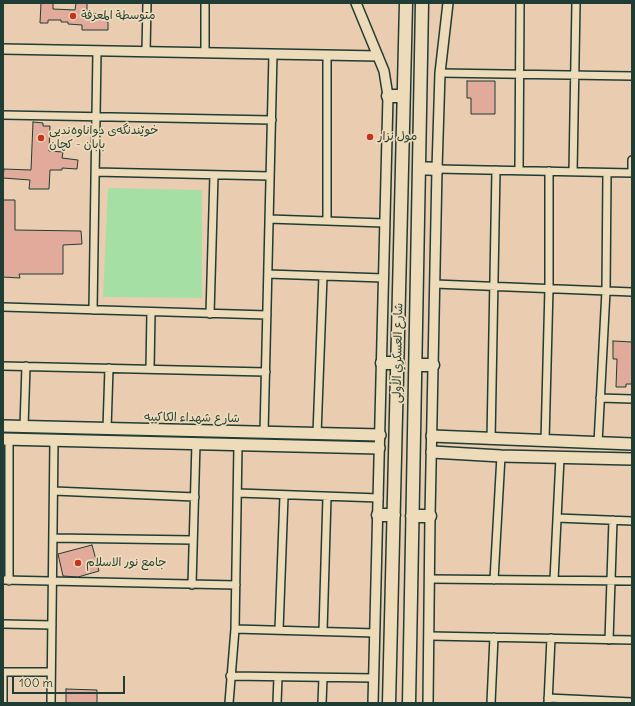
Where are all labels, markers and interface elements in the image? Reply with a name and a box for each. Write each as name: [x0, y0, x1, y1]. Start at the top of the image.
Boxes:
place label: متوسطة المعرفة: [81, 9, 155, 23]
marker: متوسطة المعرفة: [68, 11, 78, 21]
place label: خوێندنگەی دواناوەندیی بابان - کچان: [49, 124, 158, 152]
place label: مول نزار: [378, 130, 417, 144]
marker: مول نزار: [365, 132, 375, 142]
marker: خوێندنگەی دواناوەندیی بابان - کچان: [36, 133, 46, 143]
street label: شارع العسكري الأولى: [390, 303, 406, 403]
street label: شارع شهداء الكاكييه: [144, 410, 240, 426]
place label: جامع نور الاسلام: [86, 556, 167, 570]
marker: جامع نور الاسلام: [73, 558, 83, 568]
scale bar: [14, 668, 127, 694]
text: 100 m: [19, 675, 53, 690]

